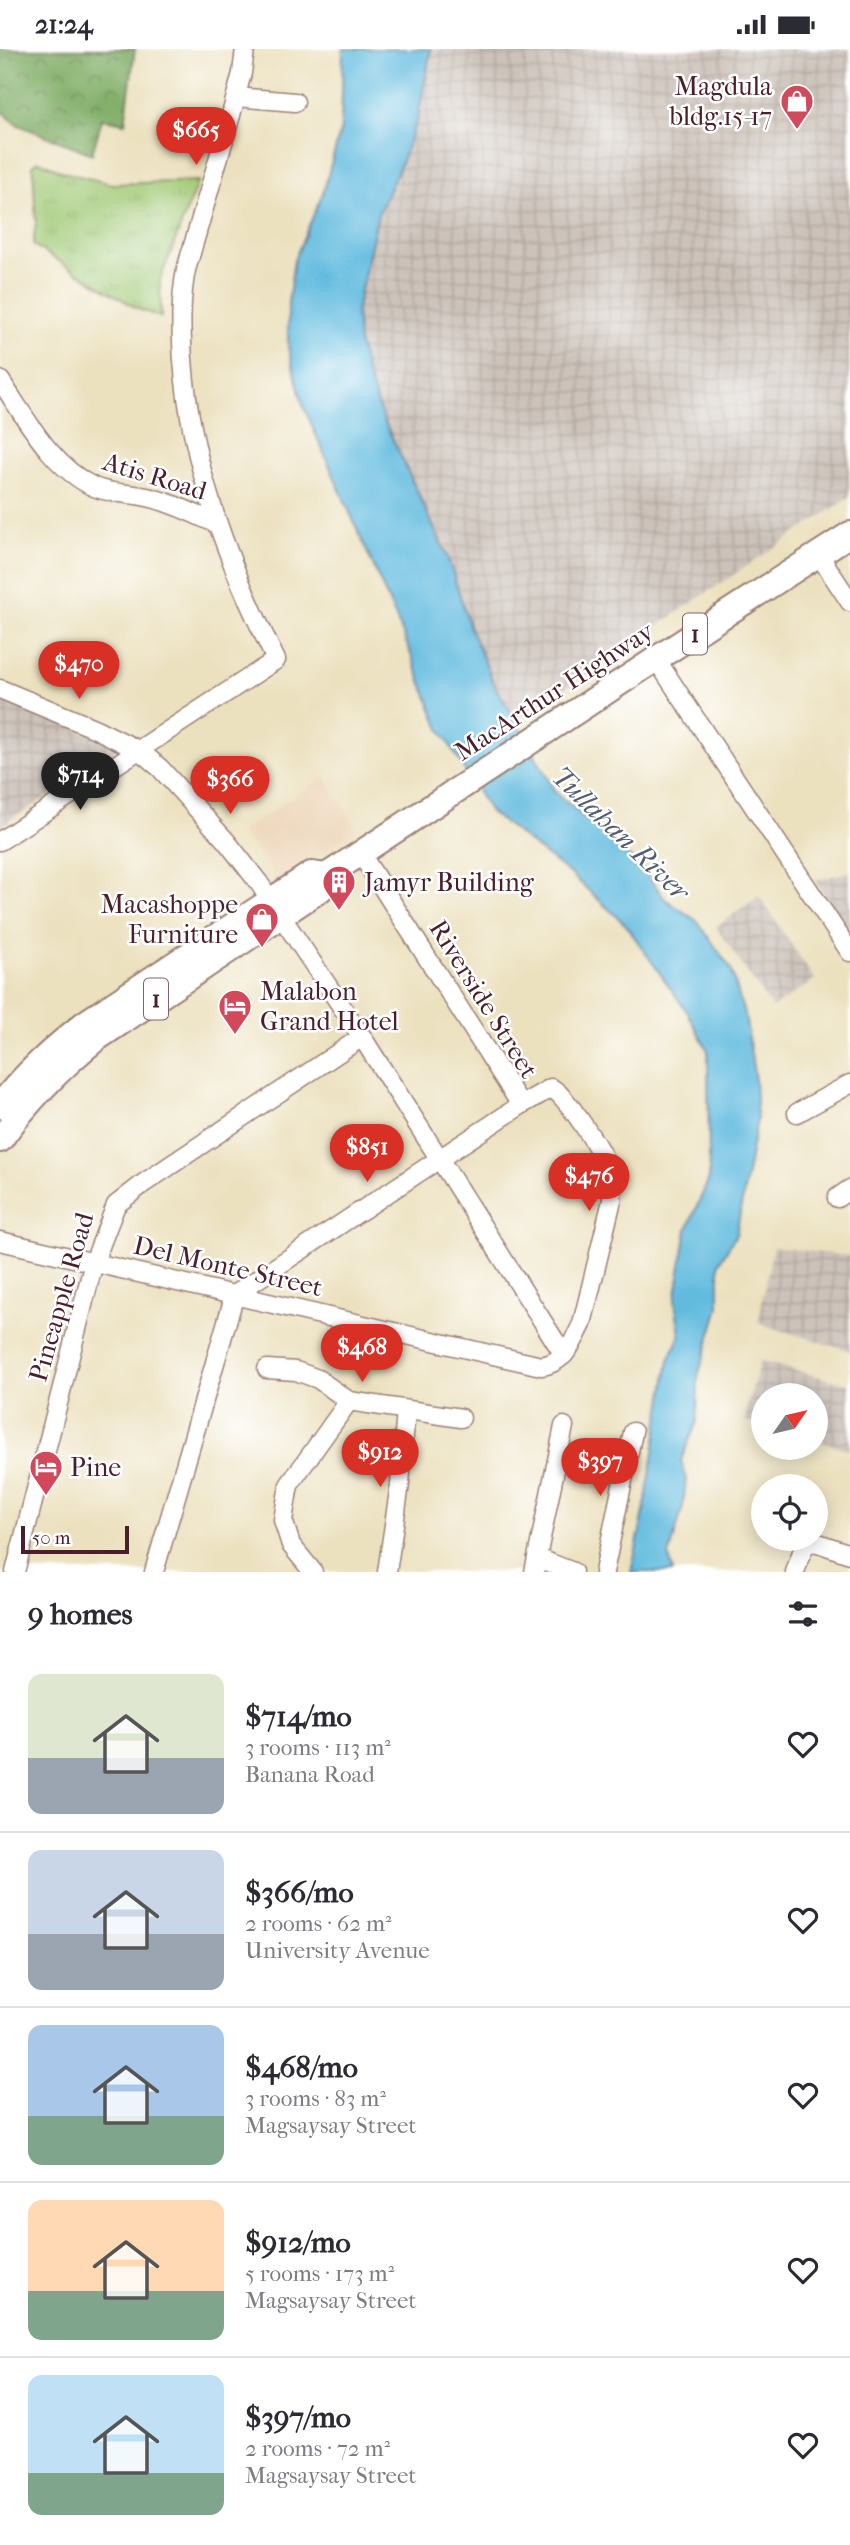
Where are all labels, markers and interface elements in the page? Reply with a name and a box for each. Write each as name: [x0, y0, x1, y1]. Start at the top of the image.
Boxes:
text: 21:24: [35, 9, 93, 40]
place label: Magdula bldg.15-17: [669, 71, 773, 132]
shop icon: Magdula bldg.15-17: [778, 82, 816, 131]
pin: $665: [155, 107, 237, 167]
text: $665: [172, 116, 220, 143]
street label: Atis Road: [98, 446, 211, 507]
road number: 1: [683, 613, 707, 655]
street label: MacArthur Highway: [449, 615, 660, 767]
pin: $470: [38, 641, 120, 701]
text: $470: [54, 650, 104, 677]
pin: $714: [39, 753, 121, 812]
pin: $366: [189, 757, 271, 816]
water label: Tullahan River: [545, 759, 698, 909]
text: $714: [57, 761, 103, 788]
text: $366: [207, 765, 254, 792]
building icon: Jamyr Building: [320, 863, 358, 912]
place label: Jamyr Building: [362, 867, 535, 898]
place label: Macashoppe Furniture: [100, 889, 238, 950]
shop icon: Macashoppe Furniture: [243, 900, 281, 949]
street label: Riverside Street: [423, 914, 545, 1085]
place label: Malabon Grand Hotel: [260, 976, 399, 1037]
road number: 1: [144, 979, 168, 1019]
hotel icon: Malabon Grand Hotel: [216, 987, 254, 1036]
pin: $851: [326, 1125, 408, 1184]
text: $851: [346, 1133, 388, 1160]
pin: $476: [548, 1153, 630, 1213]
text: $476: [564, 1162, 614, 1189]
street label: Pineapple Road: [23, 1208, 101, 1385]
street label: Del Monte Street: [130, 1230, 326, 1303]
pin: $468: [321, 1325, 403, 1384]
text: $468: [337, 1333, 387, 1360]
north arrow: [751, 1383, 828, 1459]
map controls: [751, 1383, 828, 1551]
pin: $912: [339, 1429, 421, 1489]
text: $912: [358, 1438, 402, 1465]
pin: $397: [559, 1439, 641, 1498]
text: $397: [577, 1447, 623, 1474]
hotel icon: Pine: [27, 1448, 65, 1497]
place label: Pine: [70, 1452, 121, 1483]
button: locate: [751, 1474, 828, 1551]
scale bar: [21, 1523, 130, 1555]
text: 50 m: [32, 1527, 71, 1549]
icon: filters: [784, 1595, 822, 1633]
text: 9 homes: [28, 1597, 133, 1632]
text: $714/mo: [245, 1699, 352, 1734]
icon: home: [84, 1702, 168, 1786]
icon: heart: [784, 1725, 822, 1763]
text: 3 rooms · 113 m²: [245, 1734, 391, 1761]
text: Banana Road: [245, 1761, 375, 1788]
text: $366/mo: [245, 1875, 354, 1910]
icon: home: [84, 1878, 168, 1962]
icon: heart: [784, 1901, 822, 1939]
text: 2 rooms · 62 m²: [245, 1910, 392, 1937]
text: University Avenue: [245, 1937, 430, 1964]
text: $468/mo: [245, 2050, 358, 2085]
icon: home: [84, 2053, 168, 2137]
icon: heart: [784, 2076, 822, 2114]
text: 3 rooms · 83 m²: [245, 2085, 386, 2112]
text: Magsaysay Street: [245, 2112, 417, 2139]
text: $912/mo: [245, 2225, 351, 2260]
icon: home: [84, 2228, 168, 2312]
icon: heart: [784, 2251, 822, 2289]
text: 5 rooms · 173 m²: [245, 2260, 394, 2287]
text: Magsaysay Street: [245, 2287, 417, 2314]
text: $397/mo: [245, 2400, 351, 2435]
icon: home: [84, 2403, 168, 2487]
icon: heart: [784, 2426, 822, 2464]
text: 2 rooms · 72 m²: [245, 2435, 390, 2462]
text: Magsaysay Street: [245, 2462, 417, 2489]

